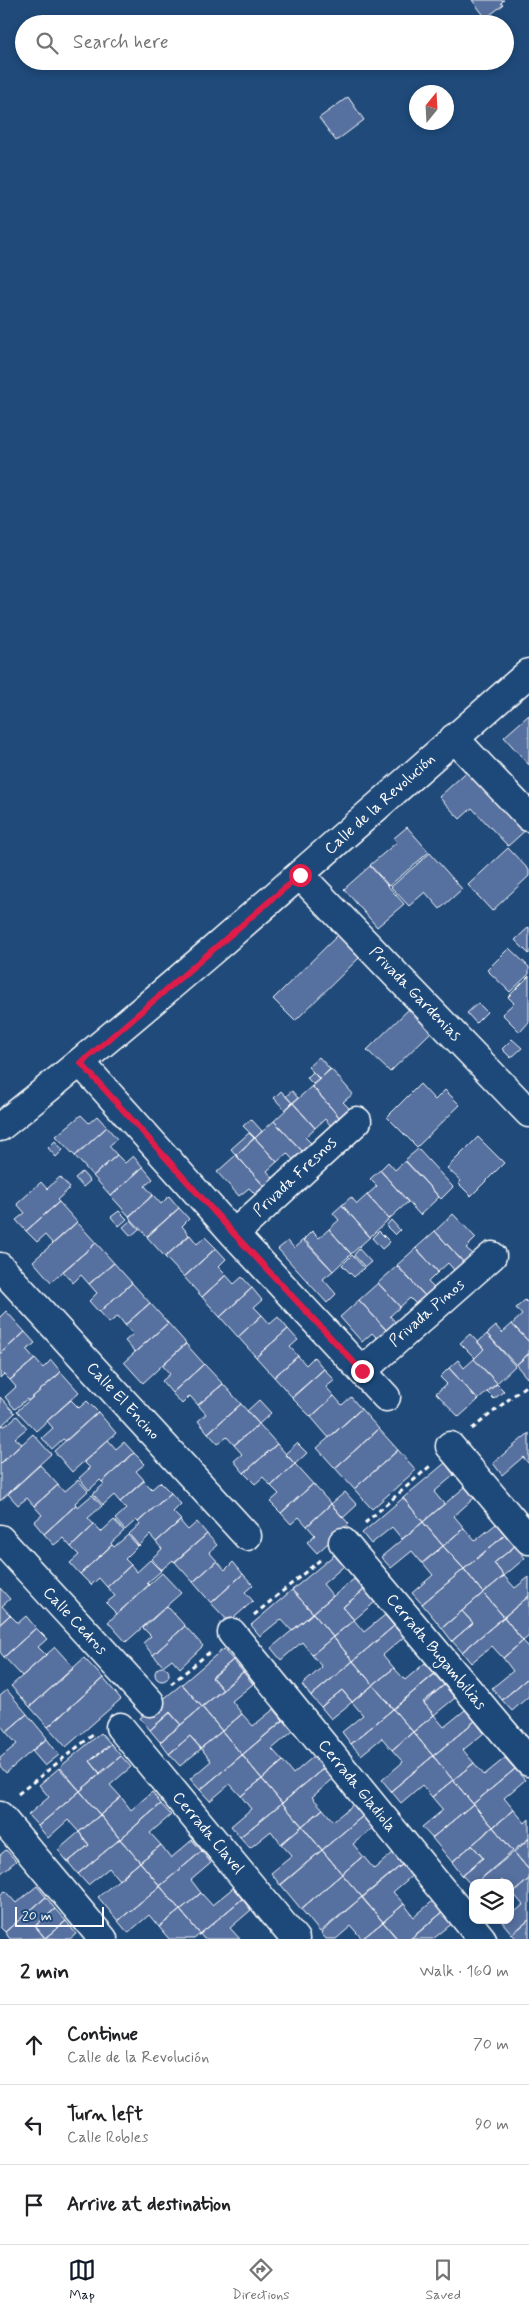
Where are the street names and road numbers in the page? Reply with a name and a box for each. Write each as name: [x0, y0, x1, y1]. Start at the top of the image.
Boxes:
street label: Calle de la Revolución: [320, 749, 440, 859]
street label: Privada Gardenias: [364, 942, 466, 1046]
street label: Privada Fresnos: [248, 1133, 342, 1221]
street label: Privada Pinos: [385, 1274, 469, 1352]
street label: Calle El Encino: [82, 1358, 164, 1444]
street label: Calle Cedros: [38, 1583, 112, 1659]
street label: Cerrada Bugambilias: [380, 1589, 491, 1715]
street label: Cerrada Gladiola: [313, 1735, 401, 1837]
street label: Cerrada Clavel: [167, 1787, 249, 1879]

